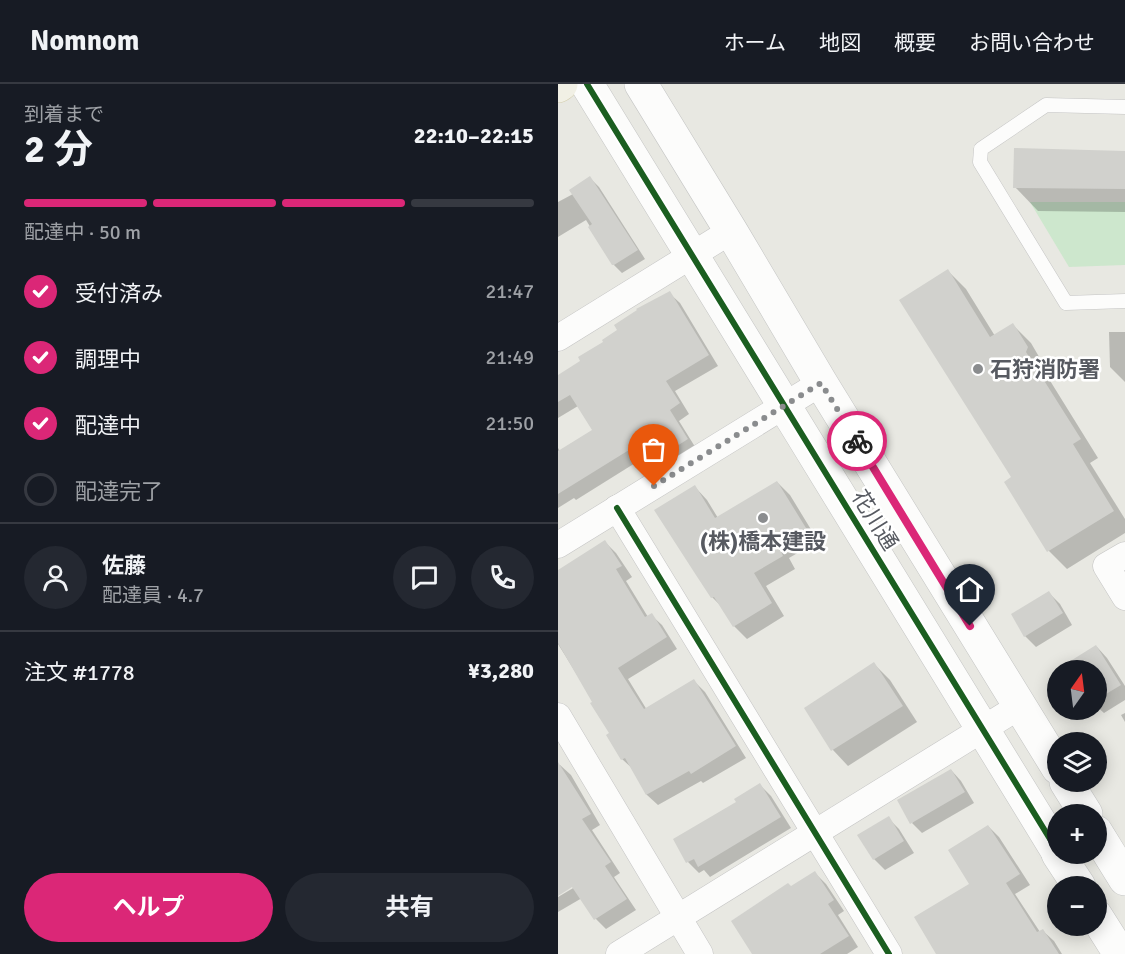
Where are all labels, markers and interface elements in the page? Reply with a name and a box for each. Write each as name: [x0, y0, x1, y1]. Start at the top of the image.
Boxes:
text: Nomnom: [30, 24, 139, 58]
text: ホーム: [724, 30, 786, 56]
text: 地図: [819, 30, 861, 56]
text: 概要: [894, 30, 936, 56]
text: お問い合わせ: [969, 30, 1095, 56]
text: 到着まで: [24, 102, 104, 127]
text: 22:10–22:15: [414, 122, 534, 149]
text: 2 分: [24, 125, 93, 173]
text: 配達中 · 50 m: [24, 220, 141, 245]
icon: check: [24, 275, 57, 308]
text: 21:47: [485, 279, 534, 304]
text: 受付済み: [75, 280, 163, 307]
icon: check: [24, 341, 57, 374]
text: 21:49: [485, 345, 534, 370]
text: 調理中: [75, 346, 141, 373]
place label: 石狩消防署: [990, 356, 1100, 383]
marker: 石狩消防署: [971, 362, 985, 376]
icon: check: [24, 407, 57, 440]
text: 21:50: [485, 411, 534, 436]
courier: [827, 411, 887, 471]
text: 配達中: [75, 412, 141, 439]
pin: [628, 424, 679, 486]
icon: bike: [841, 425, 874, 458]
icon: bag: [637, 433, 670, 466]
text: 配達完了: [75, 478, 163, 505]
street label: 花川通: [846, 485, 904, 555]
marker: (株)橋本建設: [756, 511, 770, 525]
place label: (株)橋本建設: [700, 528, 826, 555]
button: person: [24, 546, 87, 609]
button: chat: [393, 546, 456, 609]
button: phone: [471, 546, 534, 609]
text: 佐藤: [102, 552, 146, 579]
pin: [944, 564, 995, 626]
icon: home: [953, 573, 986, 606]
text: 配達員 · 4.7: [102, 583, 204, 608]
text: ¥3,280: [468, 657, 534, 684]
text: 注文 #1778: [24, 659, 135, 686]
north arrow: [1047, 660, 1107, 720]
map controls: [1047, 660, 1107, 936]
button: layers: [1047, 732, 1107, 792]
button: +: [1047, 804, 1107, 864]
button: ヘルプ: [24, 873, 273, 942]
button: 共有: [285, 873, 534, 942]
button: −: [1047, 876, 1107, 936]

